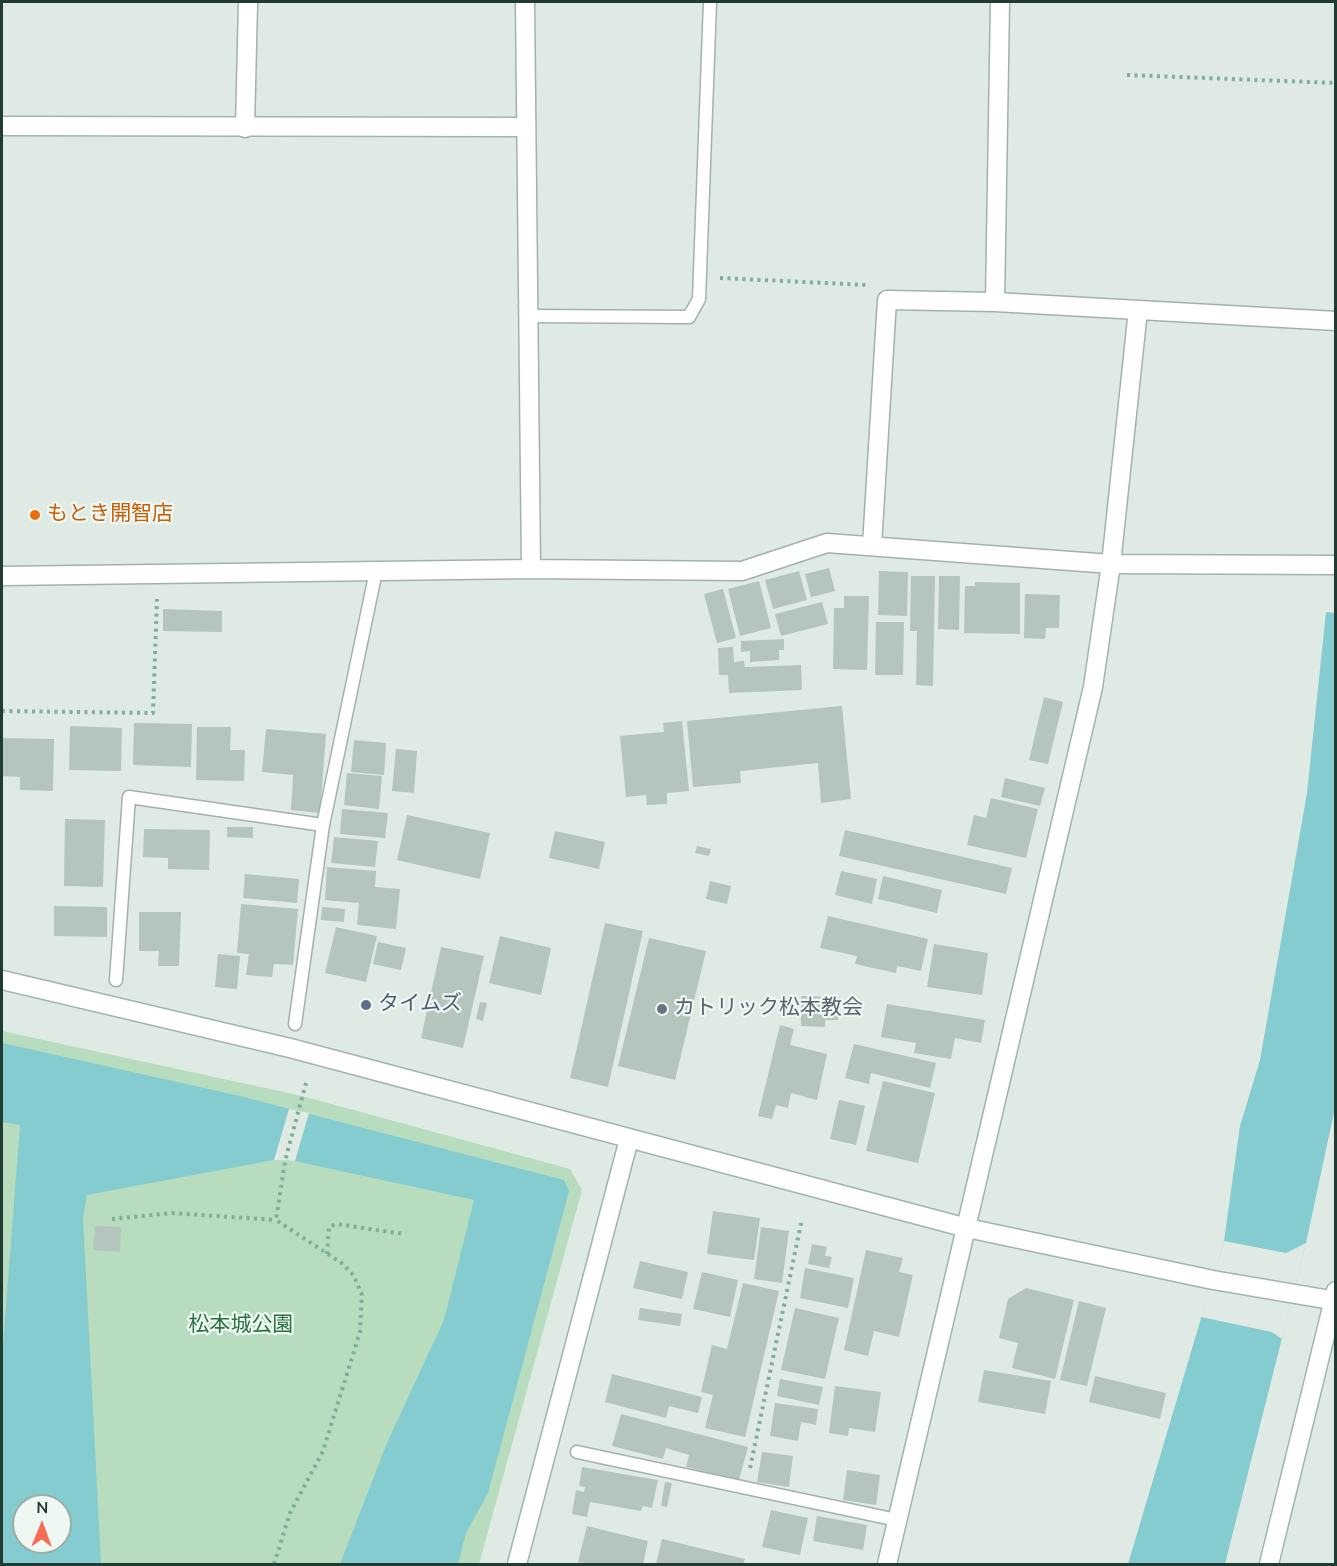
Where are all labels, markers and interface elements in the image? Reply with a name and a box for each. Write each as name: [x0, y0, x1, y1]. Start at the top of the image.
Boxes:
place label: もとき開智店: [47, 502, 173, 528]
marker: もとき開智店: [28, 508, 42, 522]
place label: タイムズ: [378, 992, 462, 1018]
place label: カトリック松本教会: [674, 996, 863, 1022]
marker: タイムズ: [359, 998, 373, 1012]
marker: カトリック松本教会: [655, 1002, 669, 1016]
park label: 松本城公園: [189, 1313, 293, 1339]
north arrow: [12, 1494, 72, 1554]
text: N: [36, 1497, 48, 1519]

